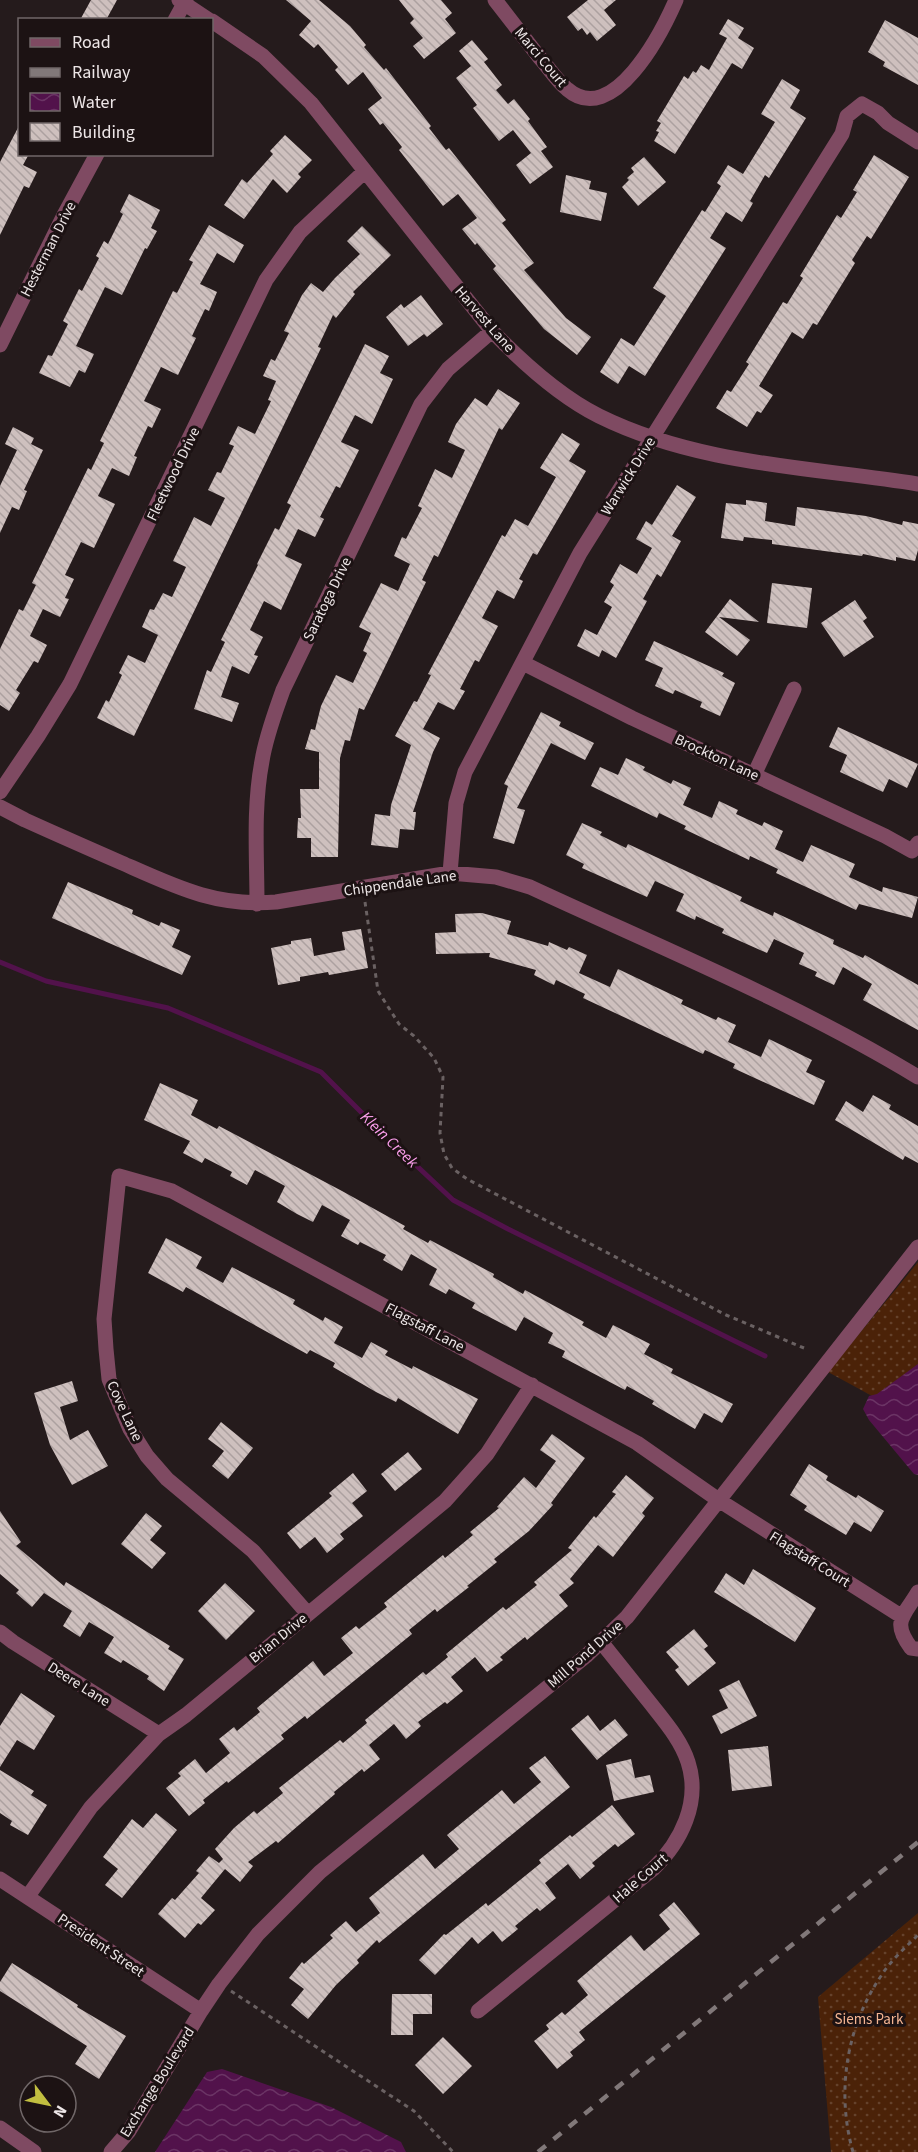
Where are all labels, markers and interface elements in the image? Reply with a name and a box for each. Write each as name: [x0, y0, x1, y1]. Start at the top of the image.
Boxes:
legend: [18, 18, 213, 156]
street label: Marci Court: [509, 23, 572, 92]
text: Road: [72, 30, 111, 55]
text: Railway: [72, 60, 131, 85]
text: Water: [72, 90, 116, 115]
text: Building: [72, 120, 135, 145]
street label: Hesterman Drive: [15, 198, 82, 301]
street label: Harvest Lane: [450, 282, 519, 357]
street label: Fleetwood Drive: [142, 424, 205, 525]
street label: Warwick Drive: [596, 433, 661, 520]
street label: Saratoga Drive: [298, 554, 357, 645]
street label: Brockton Lane: [671, 729, 762, 786]
street label: Chippendale Lane: [342, 865, 458, 902]
water label: Klein Creek: [355, 1106, 423, 1173]
street label: Flagstaff Lane: [382, 1298, 468, 1357]
street label: Cove Lane: [101, 1378, 148, 1445]
street label: Flagstaff Court: [765, 1526, 854, 1593]
street label: Brian Drive: [245, 1609, 312, 1668]
street label: Mill Pond Drive: [543, 1616, 628, 1693]
street label: Deere Lane: [43, 1657, 114, 1712]
street label: Hale Court: [608, 1849, 672, 1908]
street label: President Street: [53, 1909, 148, 1982]
park label: Siems Park: [835, 2009, 904, 2030]
street label: Exchange Boulevard: [115, 2023, 200, 2141]
north arrow: [18, 2074, 78, 2134]
text: N: [48, 2101, 72, 2122]

